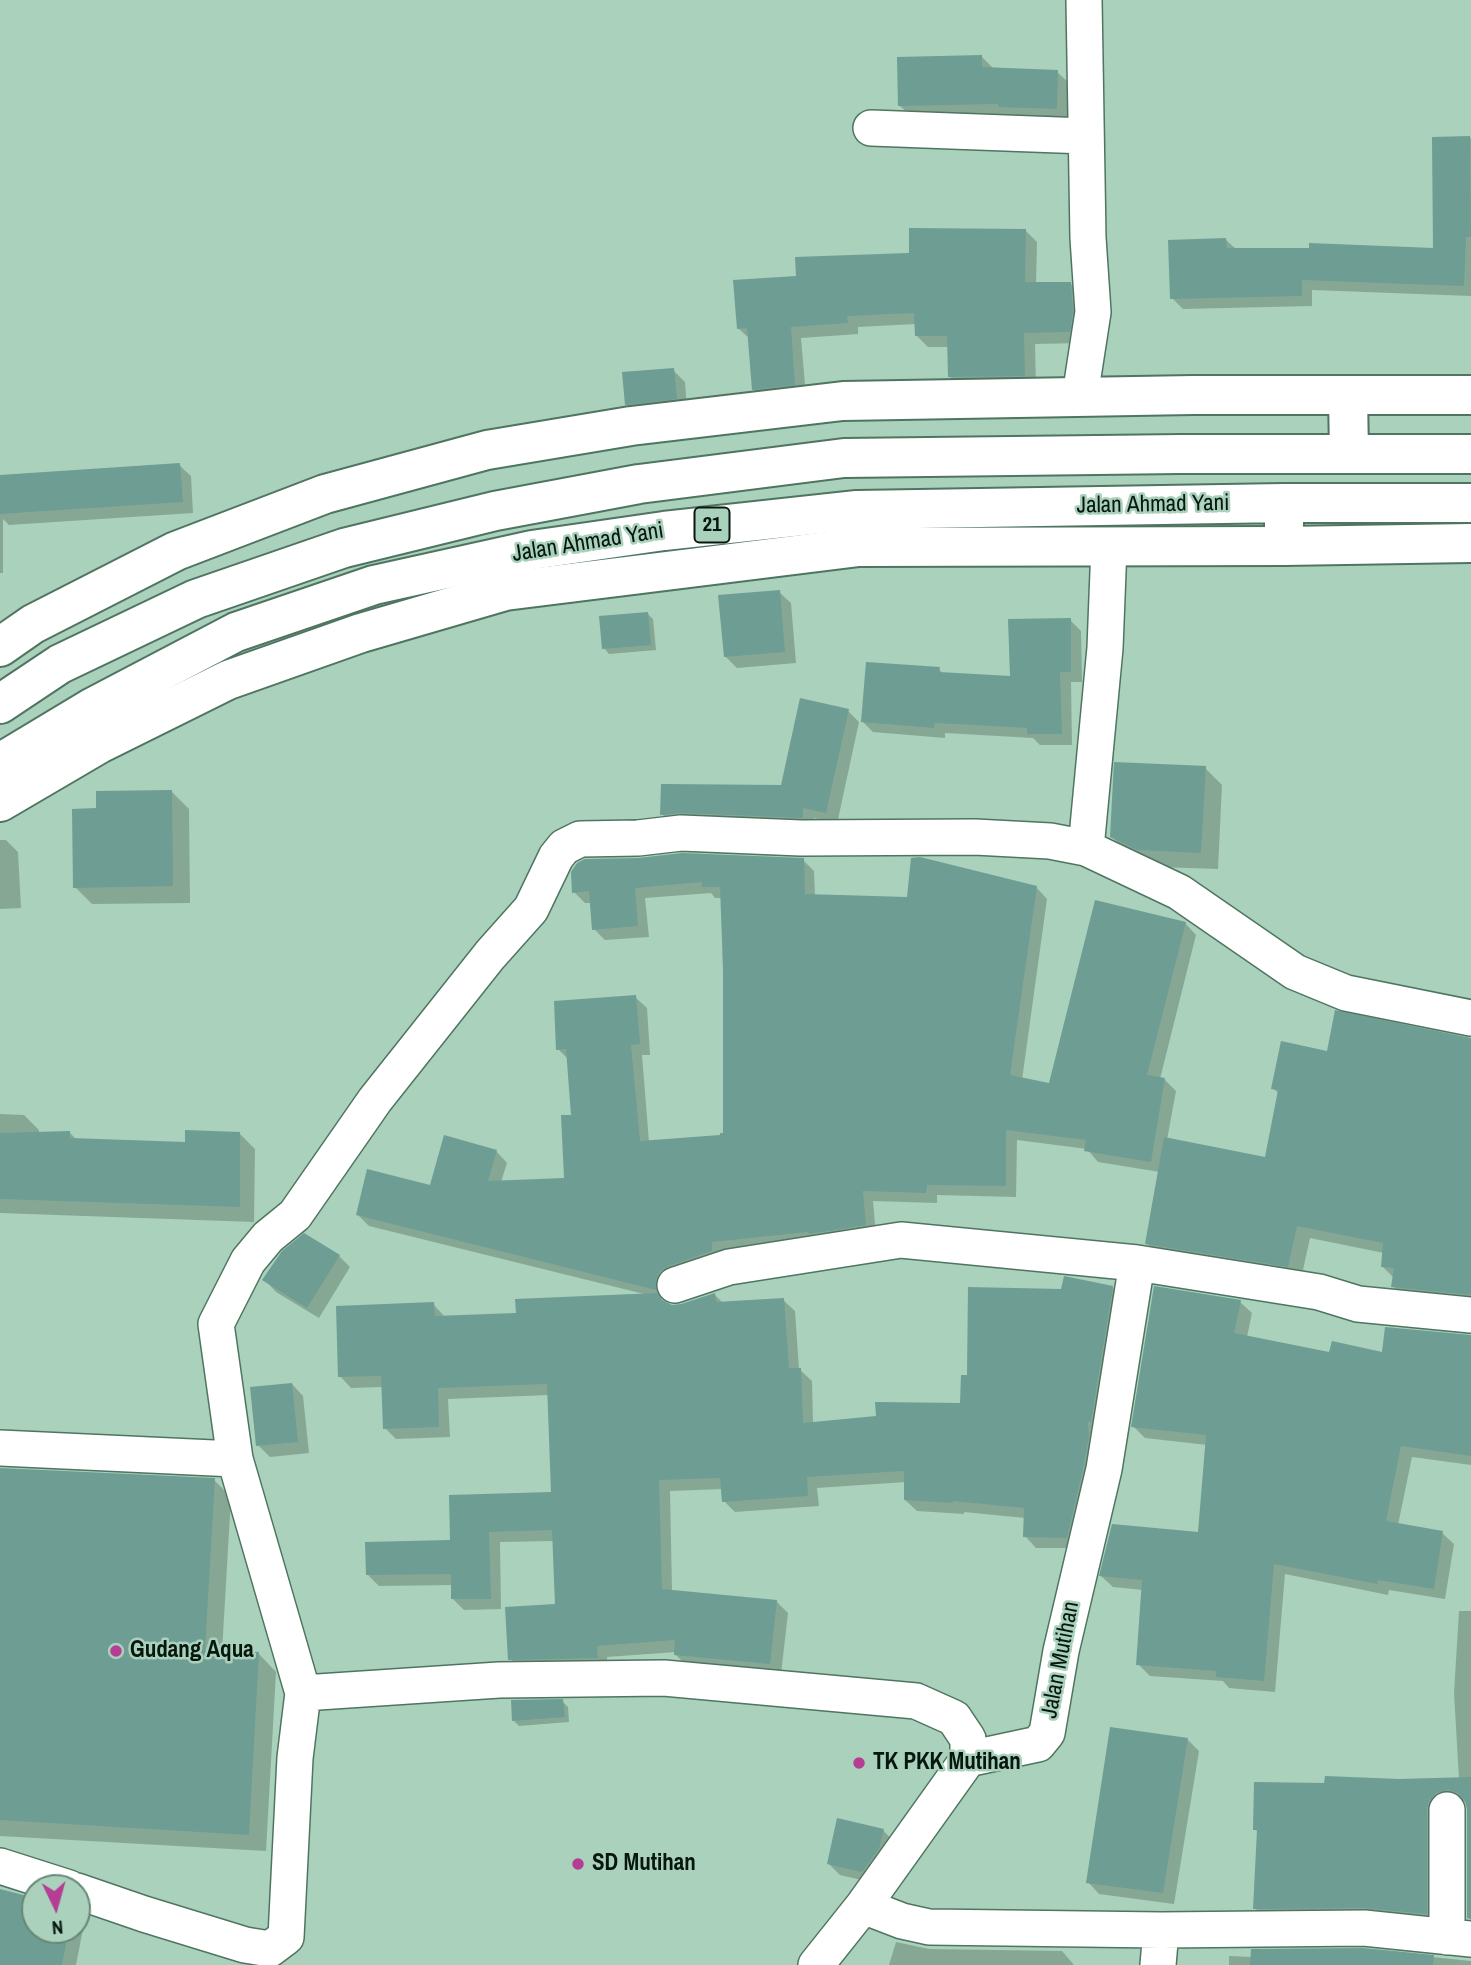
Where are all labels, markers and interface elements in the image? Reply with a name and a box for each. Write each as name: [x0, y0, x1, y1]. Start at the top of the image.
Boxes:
street label: Jalan Ahmad Yani: [1076, 490, 1230, 520]
road number: 21: [694, 508, 730, 542]
street label: Jalan Ahmad Yani: [510, 517, 666, 569]
street label: Jalan Mutihan: [1036, 1599, 1086, 1721]
place label: Gudang Aqua: [130, 1637, 254, 1665]
marker: Gudang Aqua: [108, 1643, 124, 1659]
place label: TK PKK Mutihan: [873, 1749, 1021, 1777]
marker: TK PKK Mutihan: [851, 1755, 867, 1771]
place label: SD Mutihan: [592, 1850, 696, 1878]
marker: SD Mutihan: [570, 1856, 586, 1872]
north arrow: [21, 1874, 91, 1944]
text: N: [51, 1914, 64, 1941]

